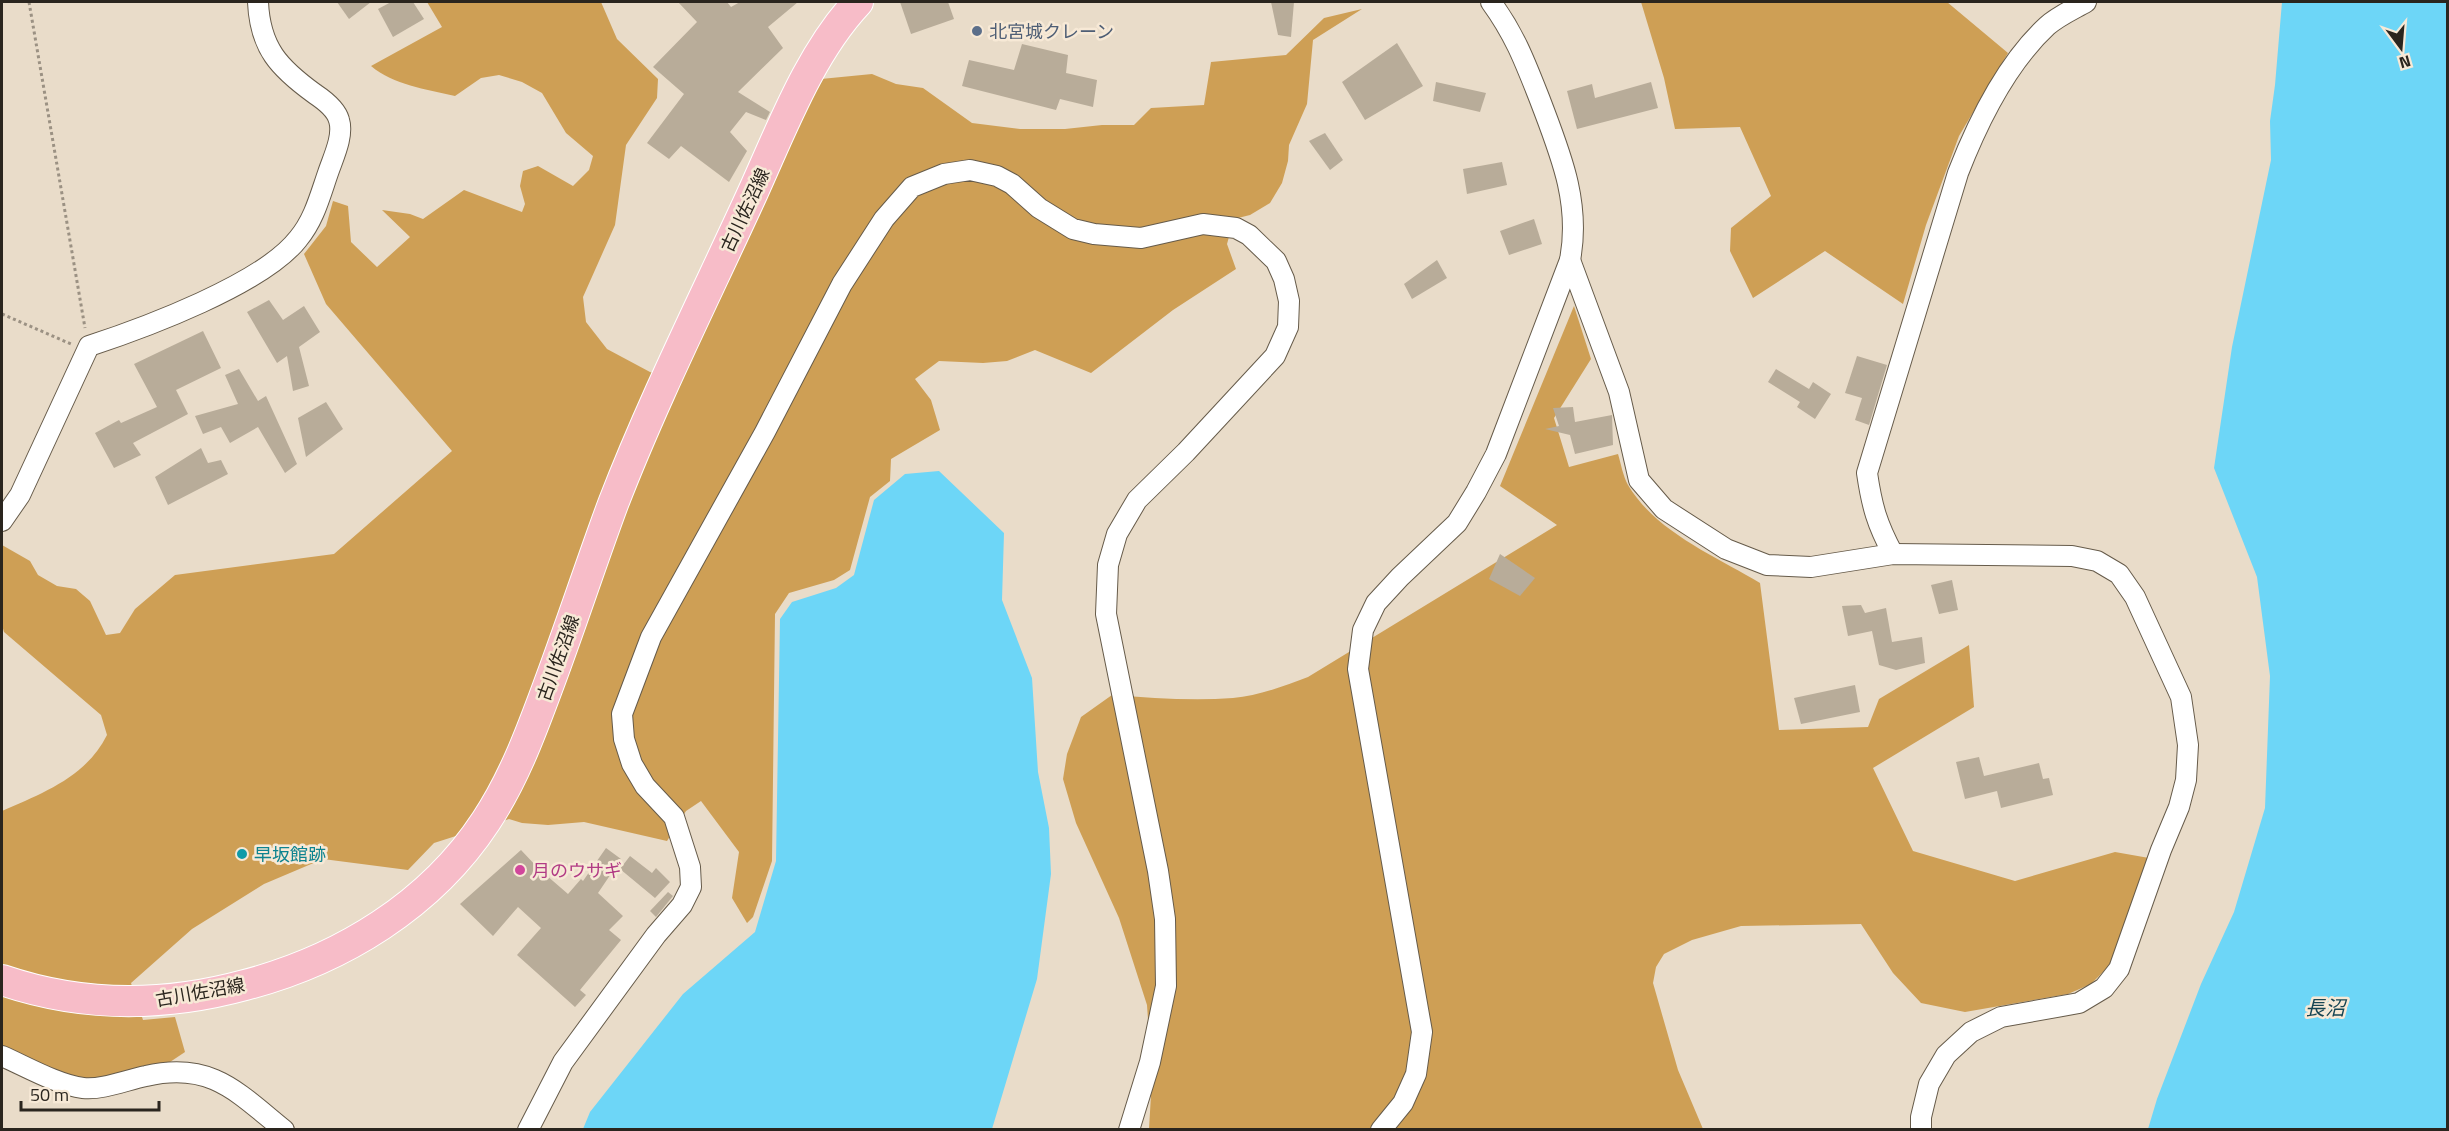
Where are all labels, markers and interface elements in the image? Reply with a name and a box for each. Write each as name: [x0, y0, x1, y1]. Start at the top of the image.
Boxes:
place label: 北宮城クレーン: [989, 18, 1114, 45]
north arrow: [2371, 18, 2431, 78]
marker: 北宮城クレーン: [970, 24, 984, 38]
text: N: [2396, 49, 2414, 75]
street label: 古川佐沼線: [714, 164, 776, 256]
street label: 古川佐沼線: [530, 611, 586, 705]
place label: 早坂館跡: [254, 841, 326, 868]
marker: 早坂館跡: [235, 847, 249, 861]
place label: 月のウサギ: [532, 857, 622, 884]
marker: 月のウサギ: [513, 863, 527, 877]
street label: 古川佐沼線: [153, 971, 247, 1013]
water label: 長沼: [2305, 992, 2348, 1023]
scale bar: [21, 1074, 159, 1112]
text: 50 m: [30, 1081, 69, 1108]

